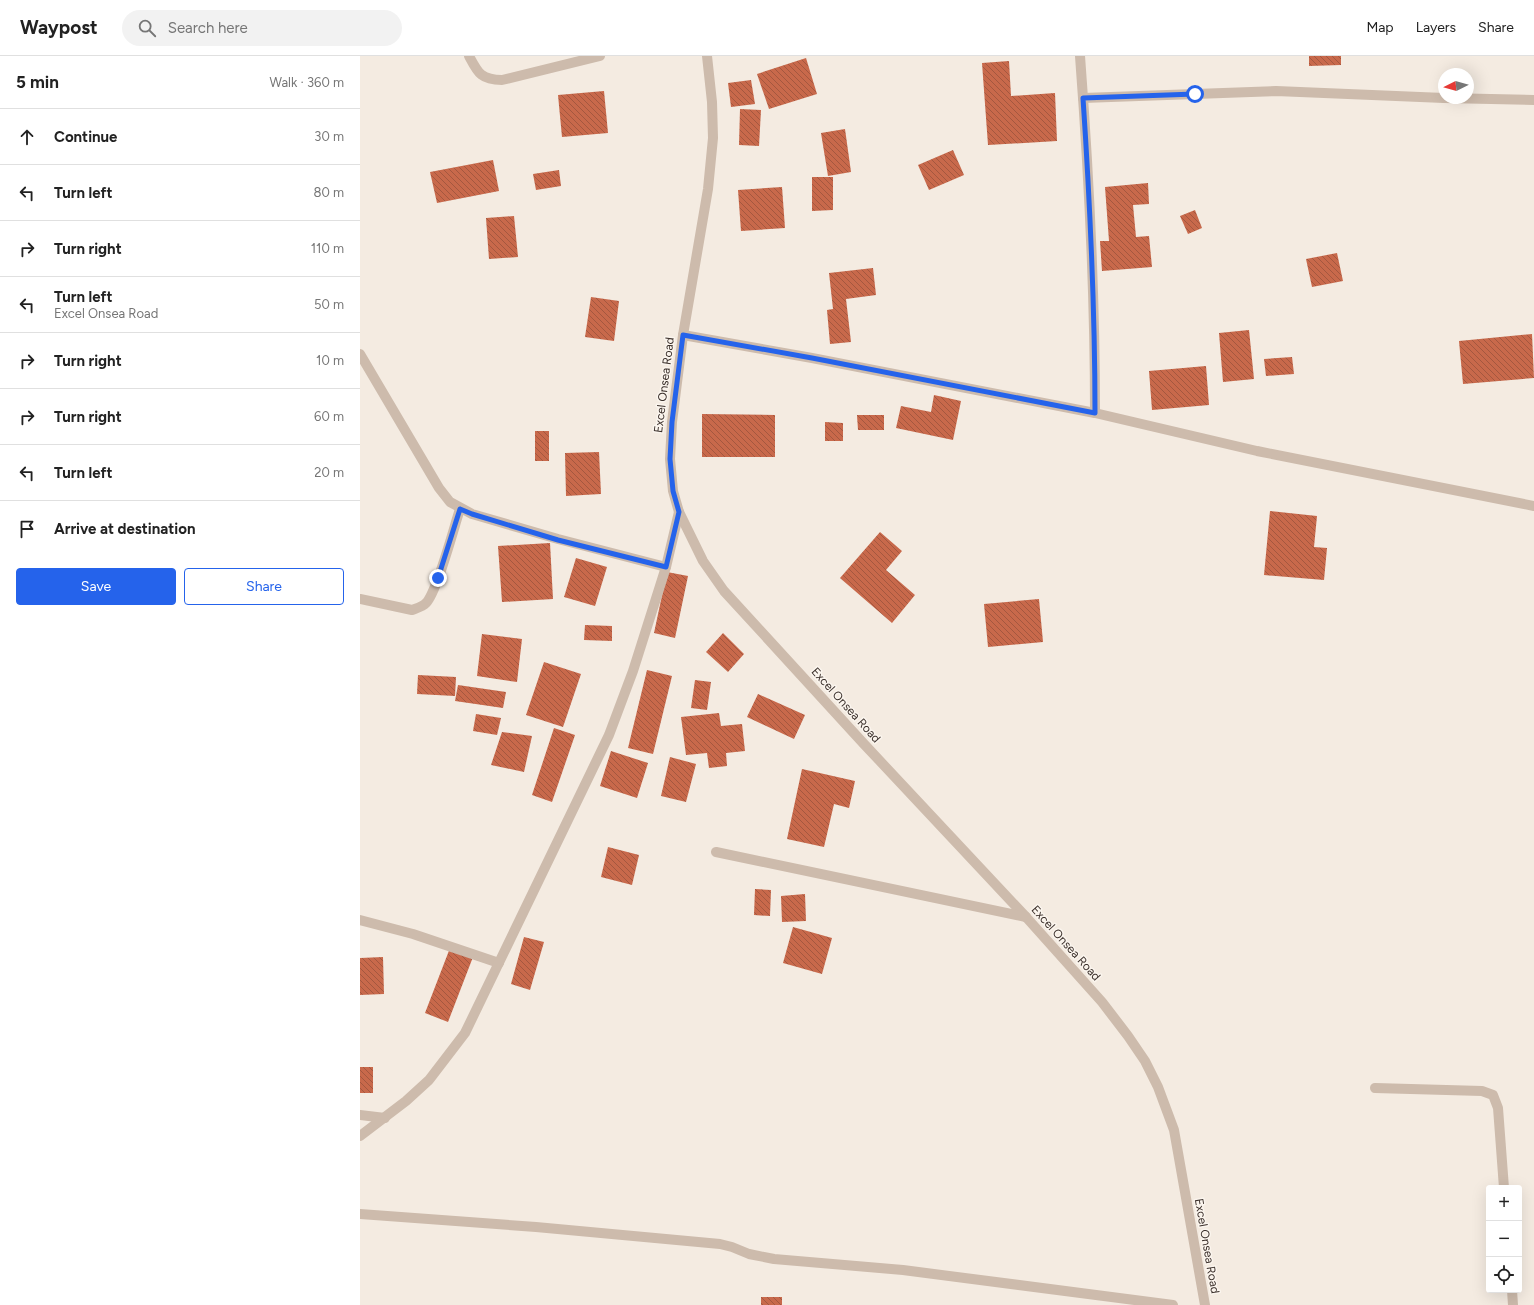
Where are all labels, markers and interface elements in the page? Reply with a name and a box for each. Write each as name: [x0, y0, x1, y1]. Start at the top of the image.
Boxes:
search box: [122, 10, 402, 46]
text: Waypost: [20, 16, 98, 39]
icon: search: [136, 17, 158, 39]
text: Search here: [168, 19, 248, 37]
text: Map: [1366, 19, 1394, 36]
text: Layers: [1416, 19, 1456, 36]
text: Share: [1478, 19, 1514, 36]
north arrow: [1438, 68, 1474, 104]
text: 5 min: [16, 72, 59, 92]
text: Walk · 360 m: [269, 75, 344, 90]
route start: [1186, 85, 1204, 103]
icon: ahead: [16, 126, 38, 148]
text: Continue: [54, 128, 117, 146]
text: 30 m: [314, 129, 344, 144]
icon: left: [16, 182, 38, 204]
text: Turn left: [54, 184, 112, 202]
text: 80 m: [313, 185, 344, 200]
icon: right: [16, 238, 38, 260]
text: Turn right: [54, 240, 122, 258]
text: 110 m: [311, 241, 344, 256]
text: Turn left: [54, 288, 112, 306]
icon: left: [16, 294, 38, 316]
text: 50 m: [314, 297, 344, 312]
text: Excel Onsea Road: [54, 306, 158, 321]
street label: Excel Onsea Road: [651, 336, 677, 434]
icon: right: [16, 350, 38, 372]
text: Turn right: [54, 352, 122, 370]
text: 10 m: [316, 353, 344, 368]
icon: right: [16, 406, 38, 428]
text: Turn right: [54, 408, 122, 426]
text: 60 m: [314, 409, 344, 424]
icon: left: [16, 462, 38, 484]
text: Turn left: [54, 464, 112, 482]
text: 20 m: [314, 465, 344, 480]
icon: arrive: [16, 518, 38, 540]
text: Arrive at destination: [54, 520, 195, 538]
button: Save: [16, 568, 176, 605]
button: Share: [184, 568, 344, 605]
route end: [429, 569, 447, 587]
street label: Excel Onsea Road: [809, 665, 883, 745]
street label: Excel Onsea Road: [1029, 903, 1103, 983]
map controls: [1486, 1185, 1522, 1293]
button: +: [1486, 1185, 1522, 1221]
street label: Excel Onsea Road: [1192, 1197, 1222, 1295]
button: −: [1486, 1221, 1522, 1257]
button: locate: [1486, 1257, 1522, 1293]

